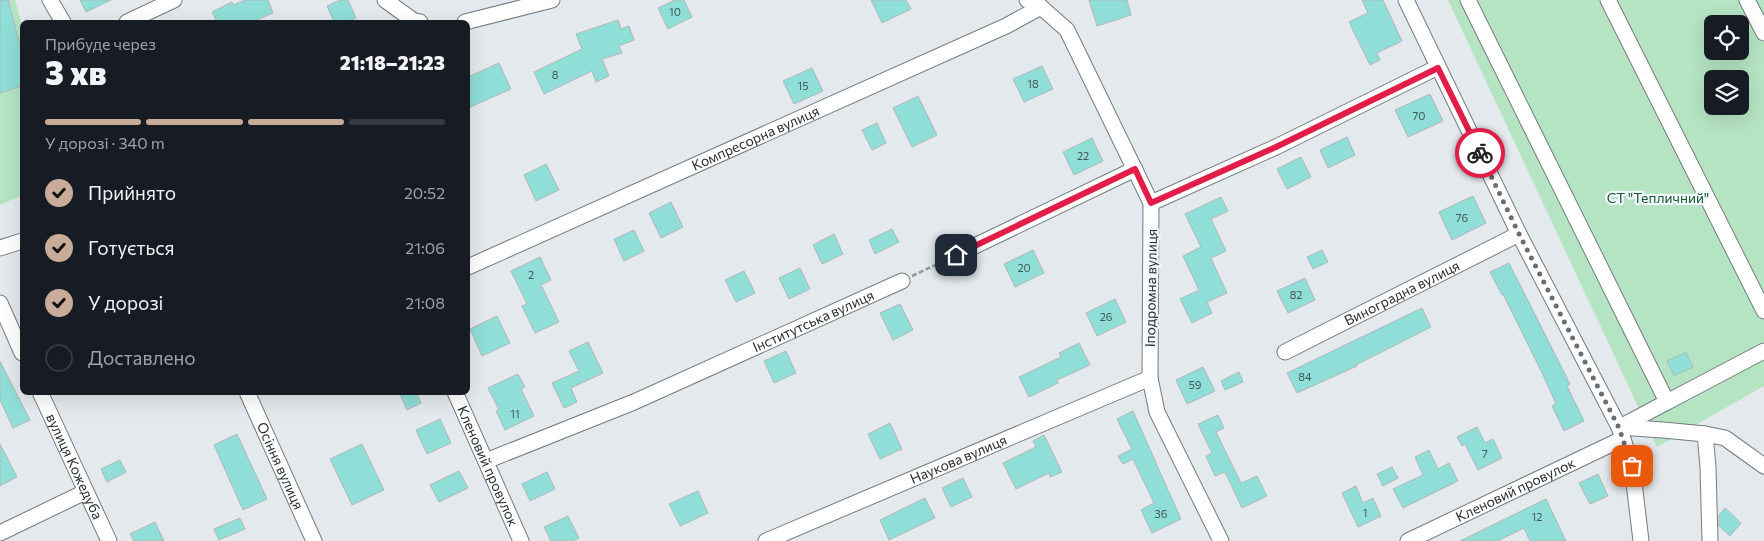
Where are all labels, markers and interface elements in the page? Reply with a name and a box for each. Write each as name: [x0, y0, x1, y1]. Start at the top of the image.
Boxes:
house number: 10: [669, 5, 681, 18]
map controls: [1704, 15, 1749, 115]
button: locate: [1704, 15, 1749, 60]
text: Прибуде через: [45, 34, 156, 53]
text: 21:18–21:23: [340, 51, 445, 74]
text: 3 хв: [45, 52, 107, 92]
house number: 8: [552, 68, 559, 81]
button: layers: [1704, 70, 1749, 115]
house number: 18: [1027, 77, 1039, 90]
house number: 15: [797, 79, 809, 92]
street label: Компресорна вулиця: [689, 102, 822, 174]
house number: 70: [1413, 109, 1425, 122]
courier: [1455, 128, 1505, 178]
text: У дорозі · 340 m: [45, 133, 165, 152]
icon: bike: [1466, 139, 1494, 167]
house number: 22: [1077, 149, 1089, 162]
icon: check: [45, 179, 73, 207]
text: Прийнято: [88, 181, 176, 204]
text: 20:52: [404, 183, 445, 202]
park label: СТ "Тепличний": [1607, 189, 1709, 206]
house number: 76: [1456, 211, 1469, 224]
street label: Іподромна вулиця: [1141, 229, 1160, 347]
icon: check: [45, 234, 73, 262]
pin: [935, 234, 977, 276]
text: Готується: [88, 236, 175, 259]
text: 21:06: [405, 238, 445, 257]
icon: home: [942, 241, 970, 269]
street label: Виноградна вулиця: [1341, 256, 1462, 329]
house number: 20: [1017, 261, 1031, 274]
house number: 2: [528, 268, 534, 281]
street label: Інститутська вулиця: [750, 286, 876, 355]
house number: 82: [1290, 288, 1302, 301]
icon: check: [45, 289, 73, 317]
text: У дорозі: [88, 291, 163, 314]
text: 21:08: [405, 293, 445, 312]
house number: 26: [1100, 310, 1113, 323]
text: Доставлено: [88, 346, 196, 369]
house number: 84: [1298, 370, 1312, 383]
house number: 59: [1189, 378, 1202, 391]
street label: Кленовий провулок: [454, 403, 523, 529]
house number: 11: [510, 407, 520, 420]
street label: вулиця Кожедуба: [43, 411, 107, 522]
street label: Осіння вулиця: [254, 419, 308, 512]
street label: Наукова вулиця: [907, 431, 1009, 487]
pin: [1611, 445, 1653, 487]
house number: 7: [1482, 447, 1488, 460]
icon: bag: [1618, 452, 1646, 480]
street label: Кленовий провулок: [1453, 453, 1578, 525]
house number: 1: [1363, 506, 1367, 519]
house number: 36: [1155, 507, 1168, 520]
house number: 12: [1532, 510, 1542, 523]

